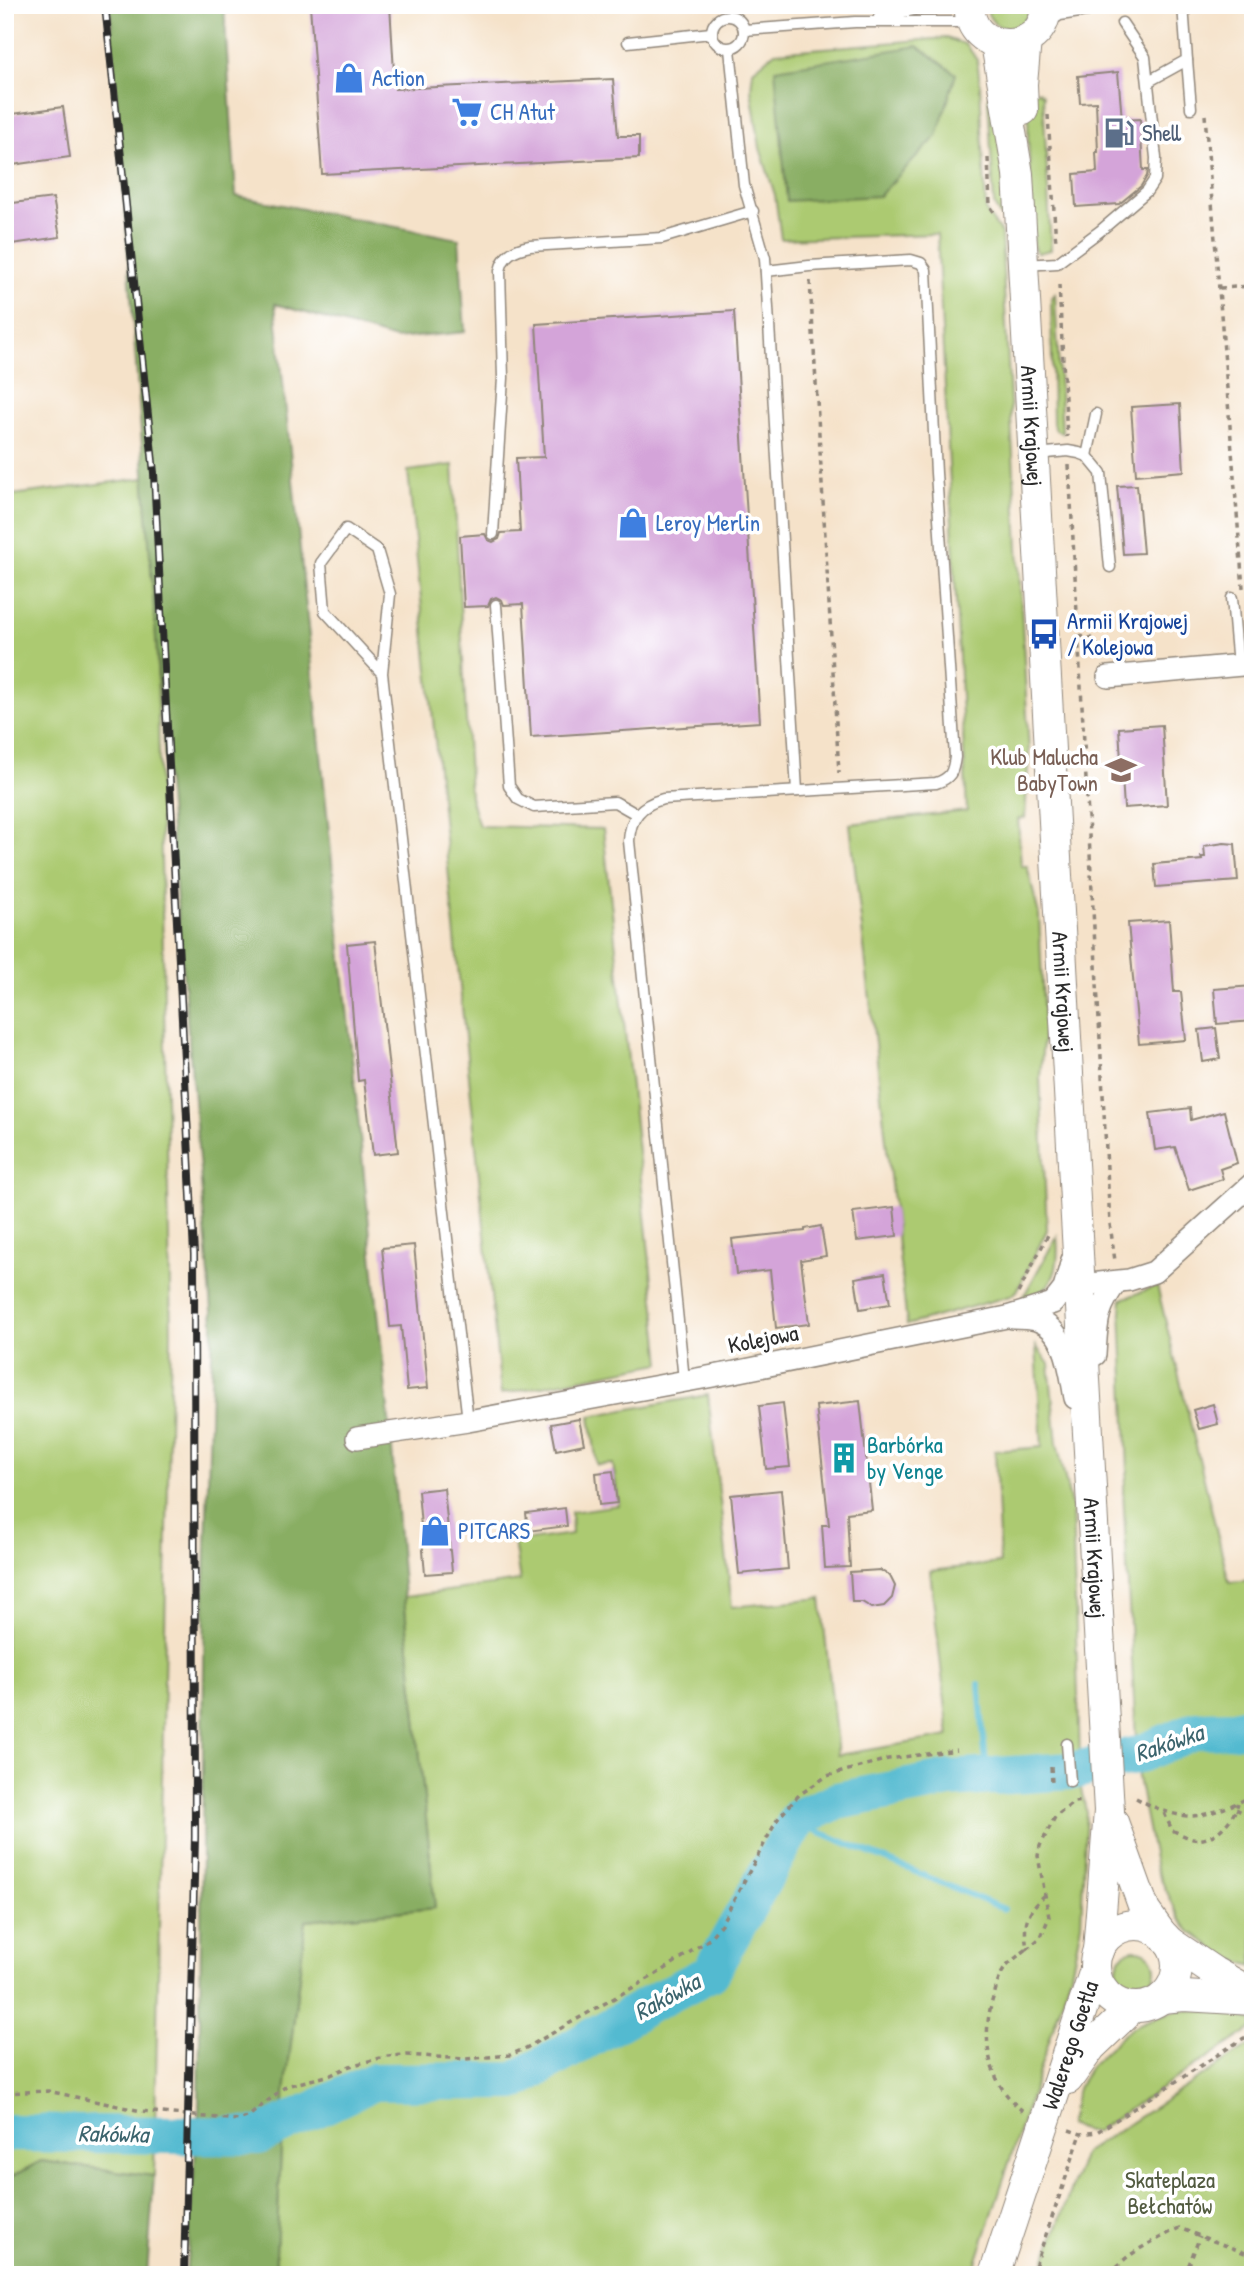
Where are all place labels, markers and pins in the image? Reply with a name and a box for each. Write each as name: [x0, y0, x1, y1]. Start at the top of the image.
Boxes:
shop icon: Action: [332, 61, 366, 95]
place label: Action: [372, 62, 425, 93]
supermarket icon: CH Atut: [450, 95, 484, 129]
place label: CH Atut: [490, 96, 556, 127]
fuel station icon: Shell: [1102, 116, 1136, 150]
place label: Shell: [1142, 117, 1182, 148]
shop icon: Leroy Merlin: [616, 506, 650, 540]
place label: Leroy Merlin: [656, 507, 760, 538]
place label: Armii Krajowej / Kolejowa: [1067, 605, 1188, 662]
bus stop icon: Armii Krajowej / Kolejowa: [1027, 617, 1061, 651]
place label: Klub Malucha BabyTown: [990, 741, 1098, 798]
school or university icon: Klub Malucha BabyTown: [1104, 753, 1138, 787]
place label: Barbórka by Venge: [867, 1429, 943, 1486]
building icon: Barbórka by Venge: [827, 1441, 861, 1475]
shop icon: PITCARS: [418, 1514, 452, 1548]
place label: PITCARS: [458, 1515, 531, 1546]

